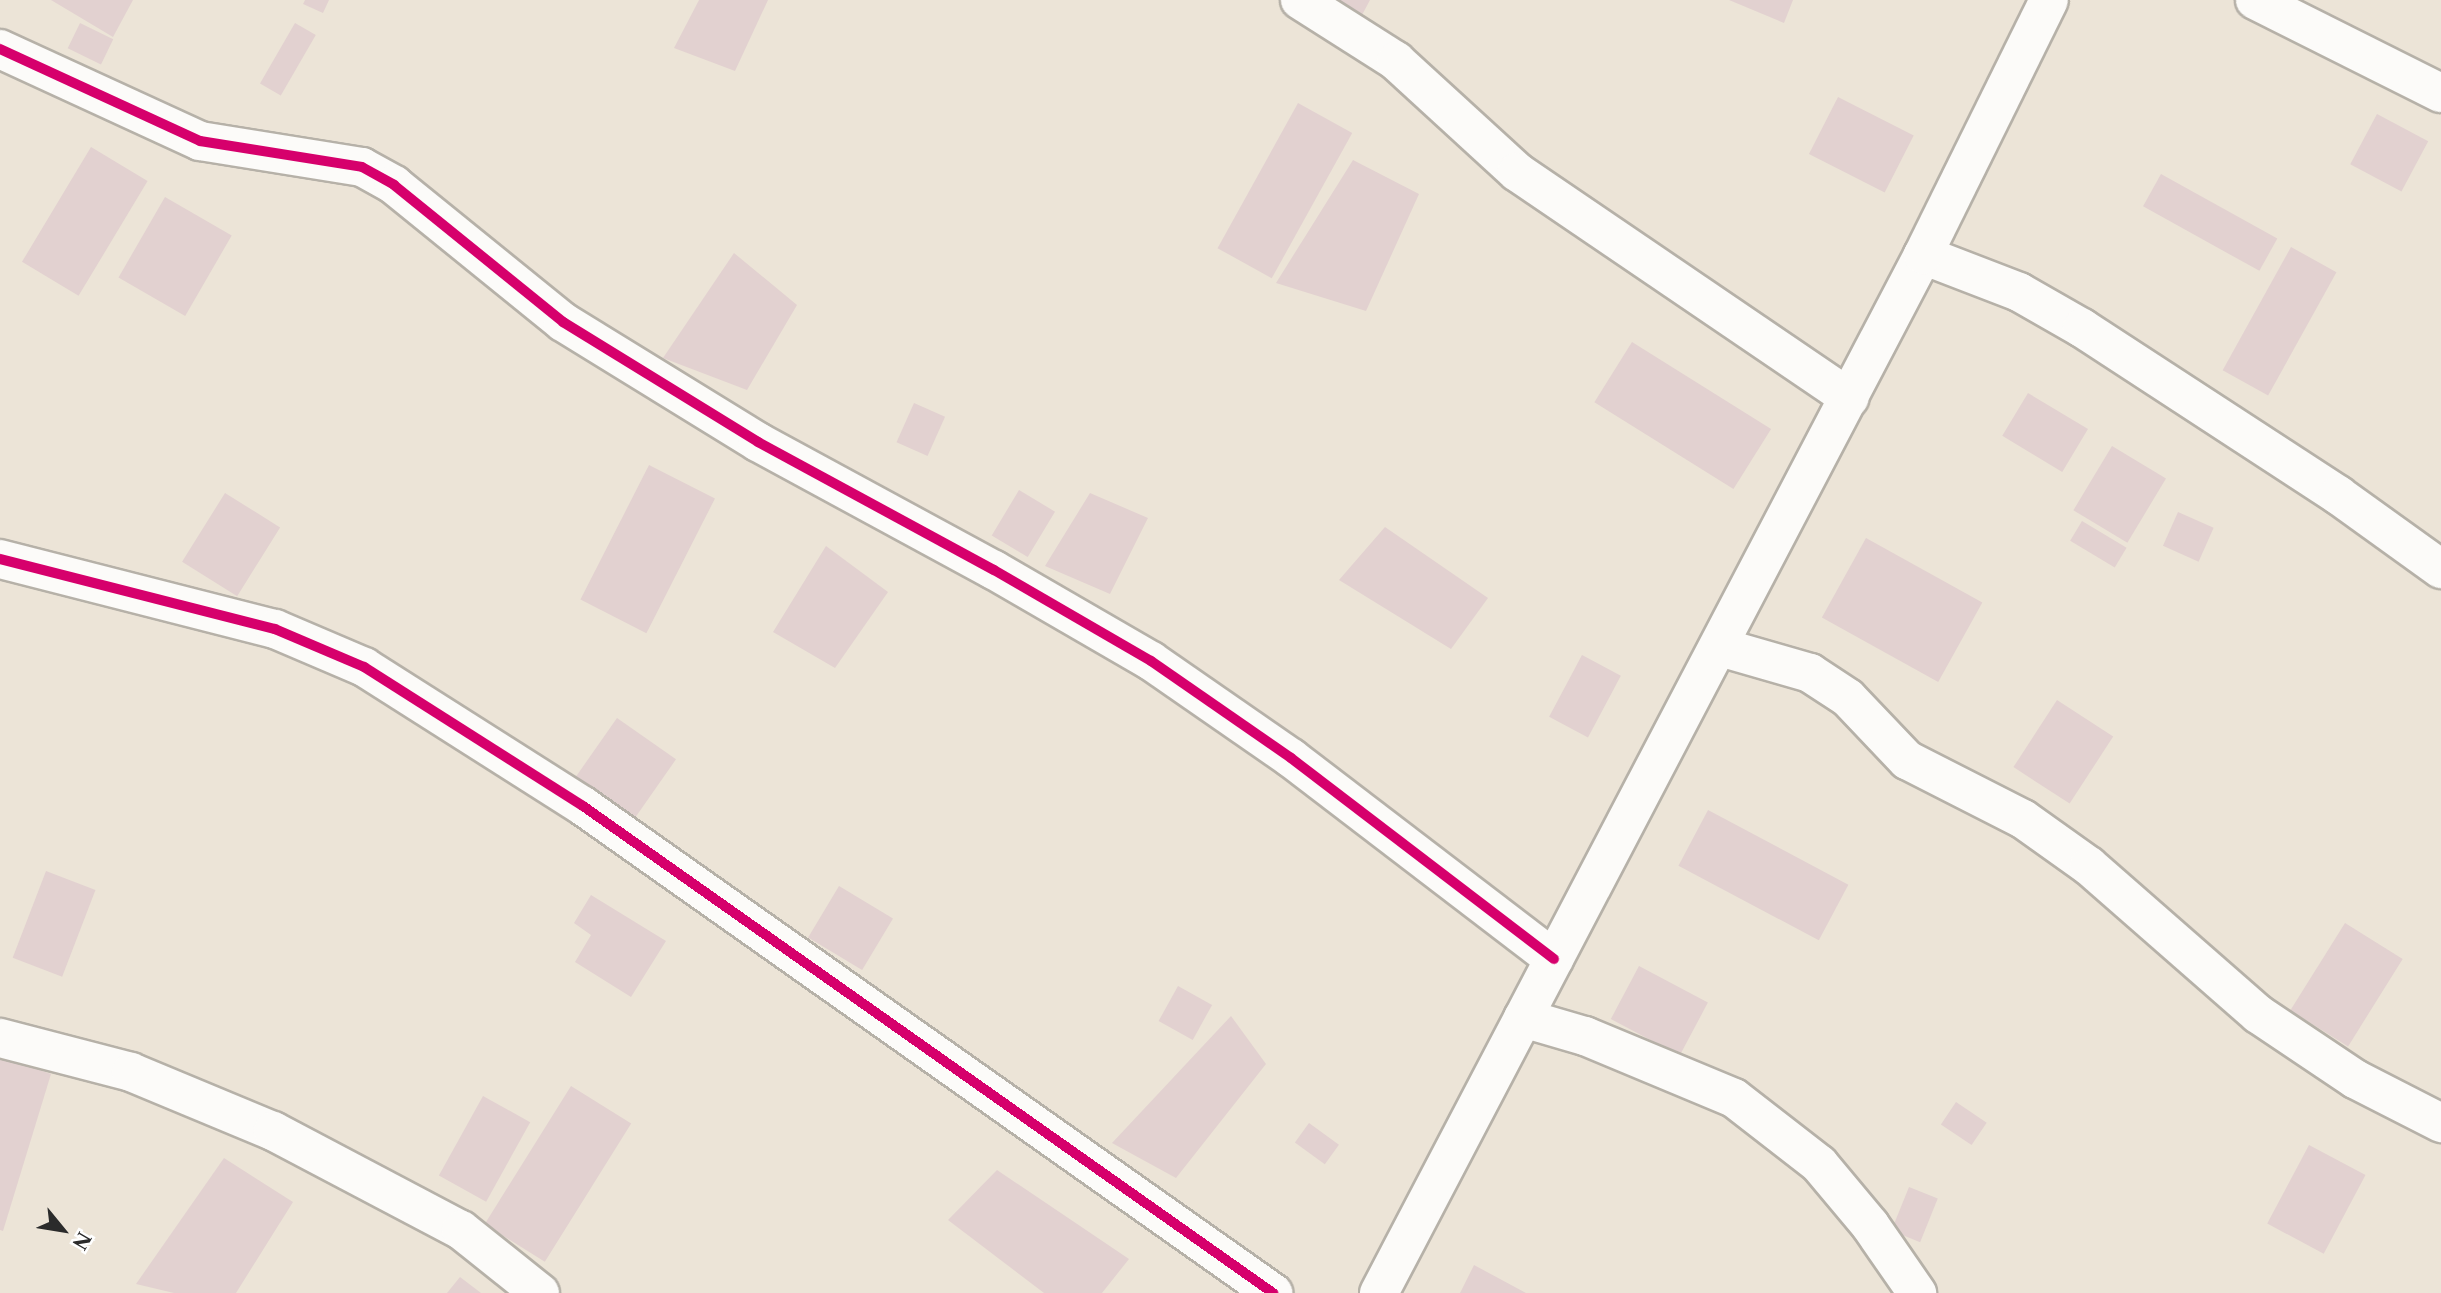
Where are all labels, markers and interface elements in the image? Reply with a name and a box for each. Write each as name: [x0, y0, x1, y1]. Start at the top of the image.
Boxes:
north arrow: [28, 1195, 98, 1265]
text: N: [68, 1228, 96, 1254]

